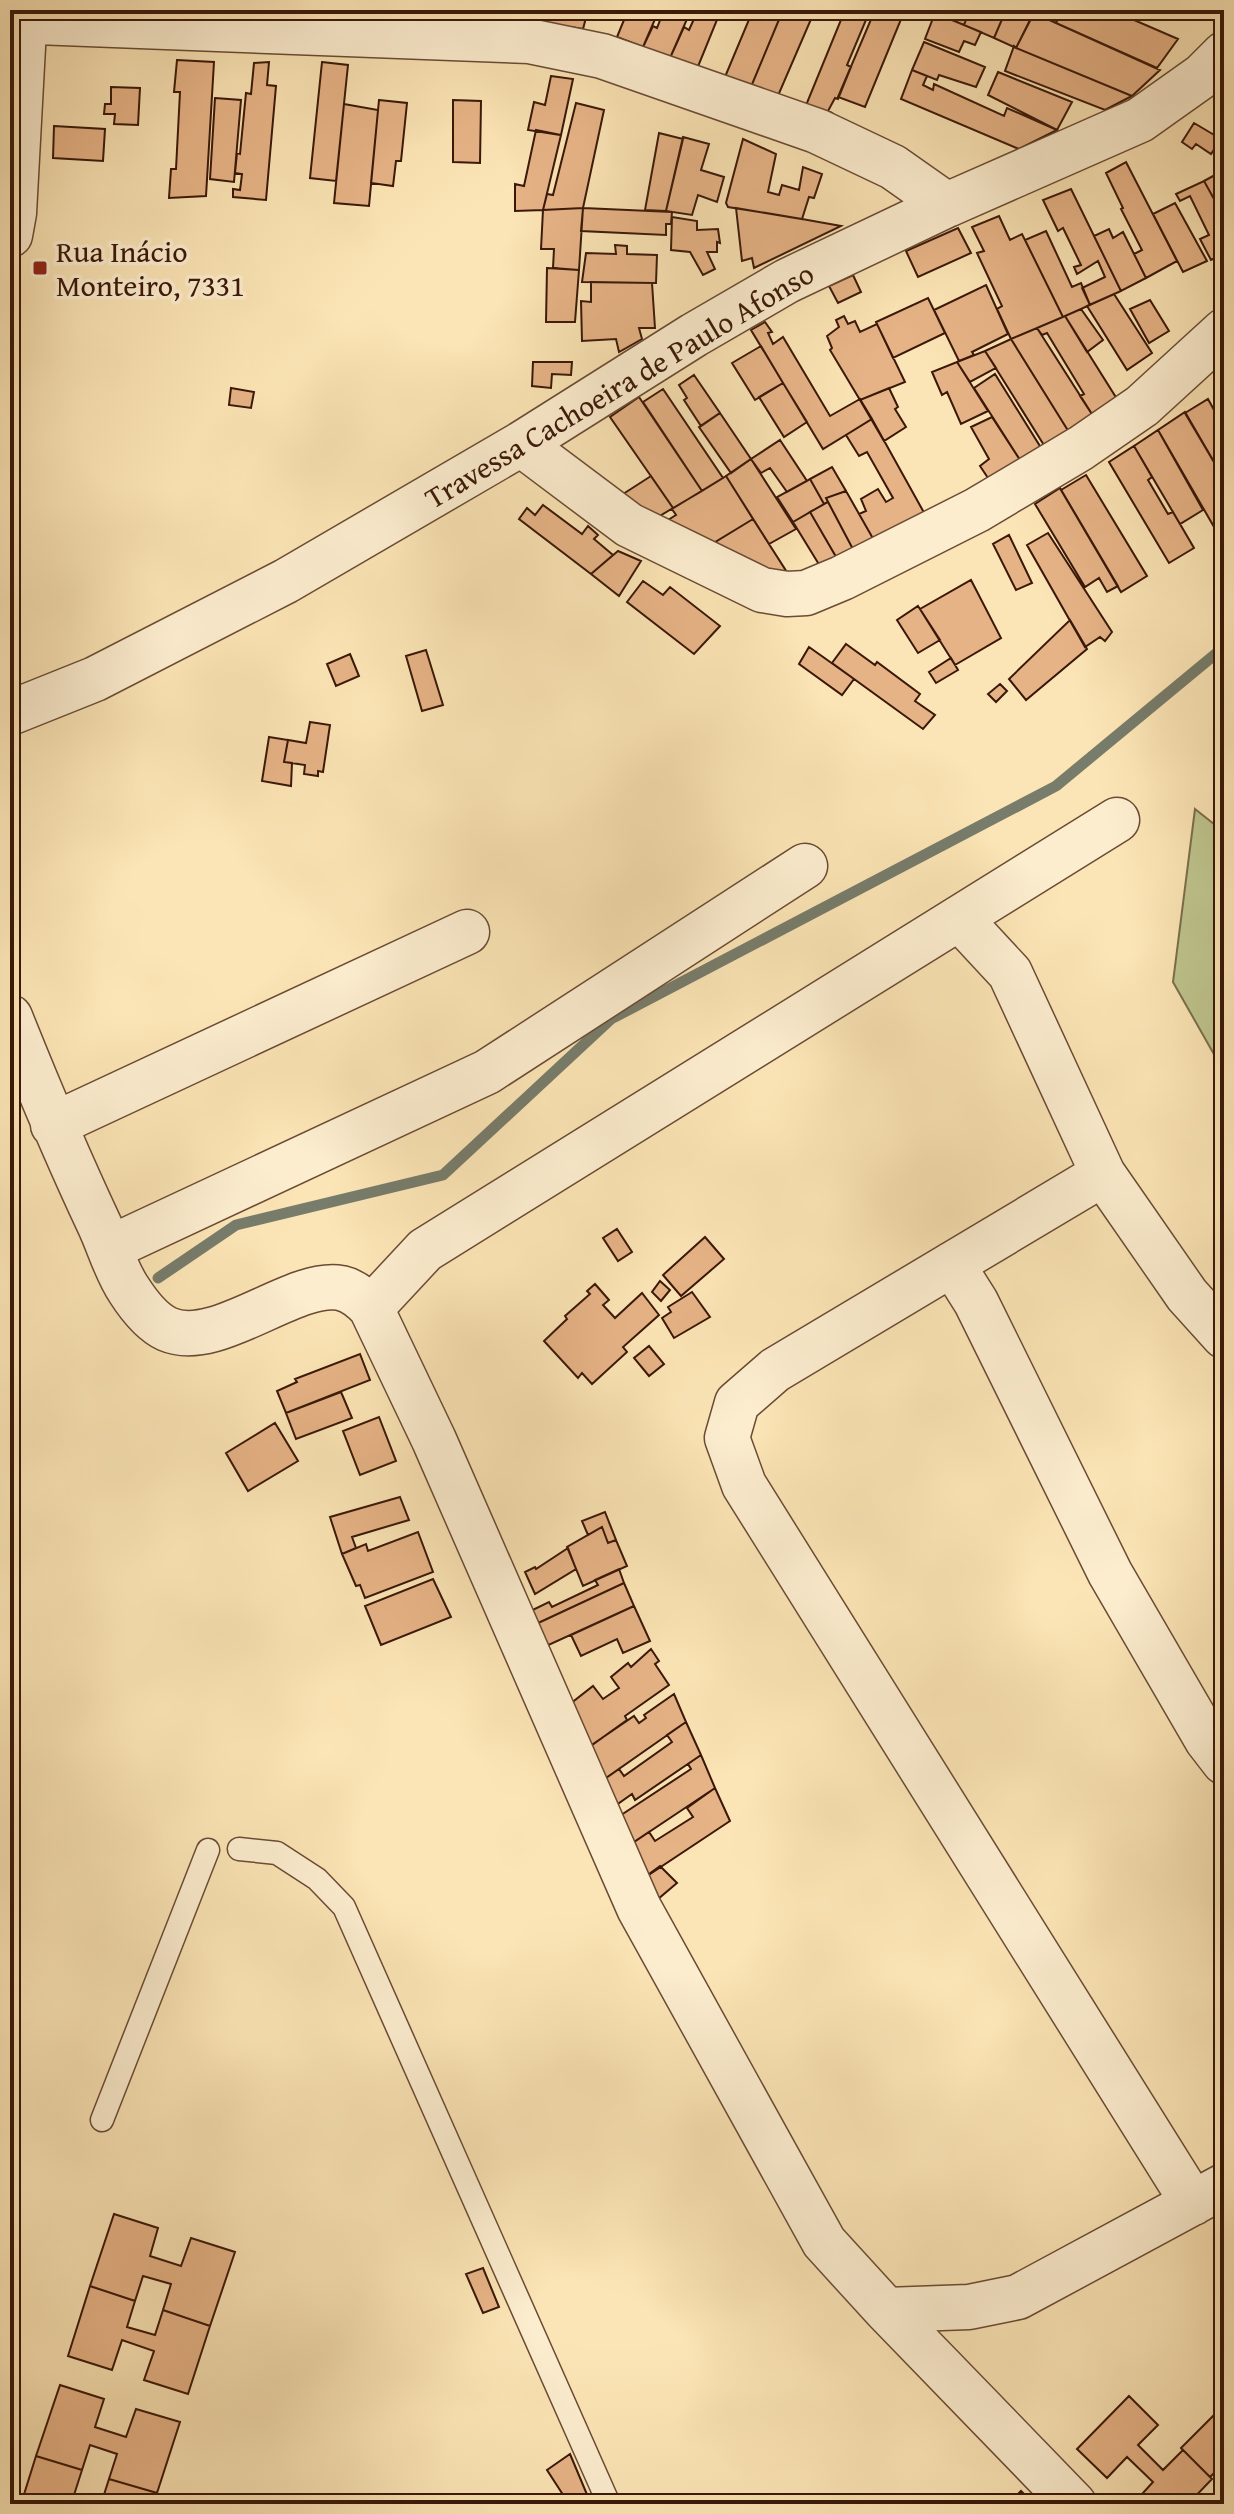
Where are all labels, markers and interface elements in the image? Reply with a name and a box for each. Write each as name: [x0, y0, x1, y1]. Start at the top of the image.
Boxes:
place label: Rua Inácio Monteiro, 7331: [56, 229, 245, 307]
street label: Travessa Cachoeira de Paulo Afonso: [416, 251, 822, 519]
marker: Rua Inácio Monteiro, 7331: [31, 259, 49, 277]

